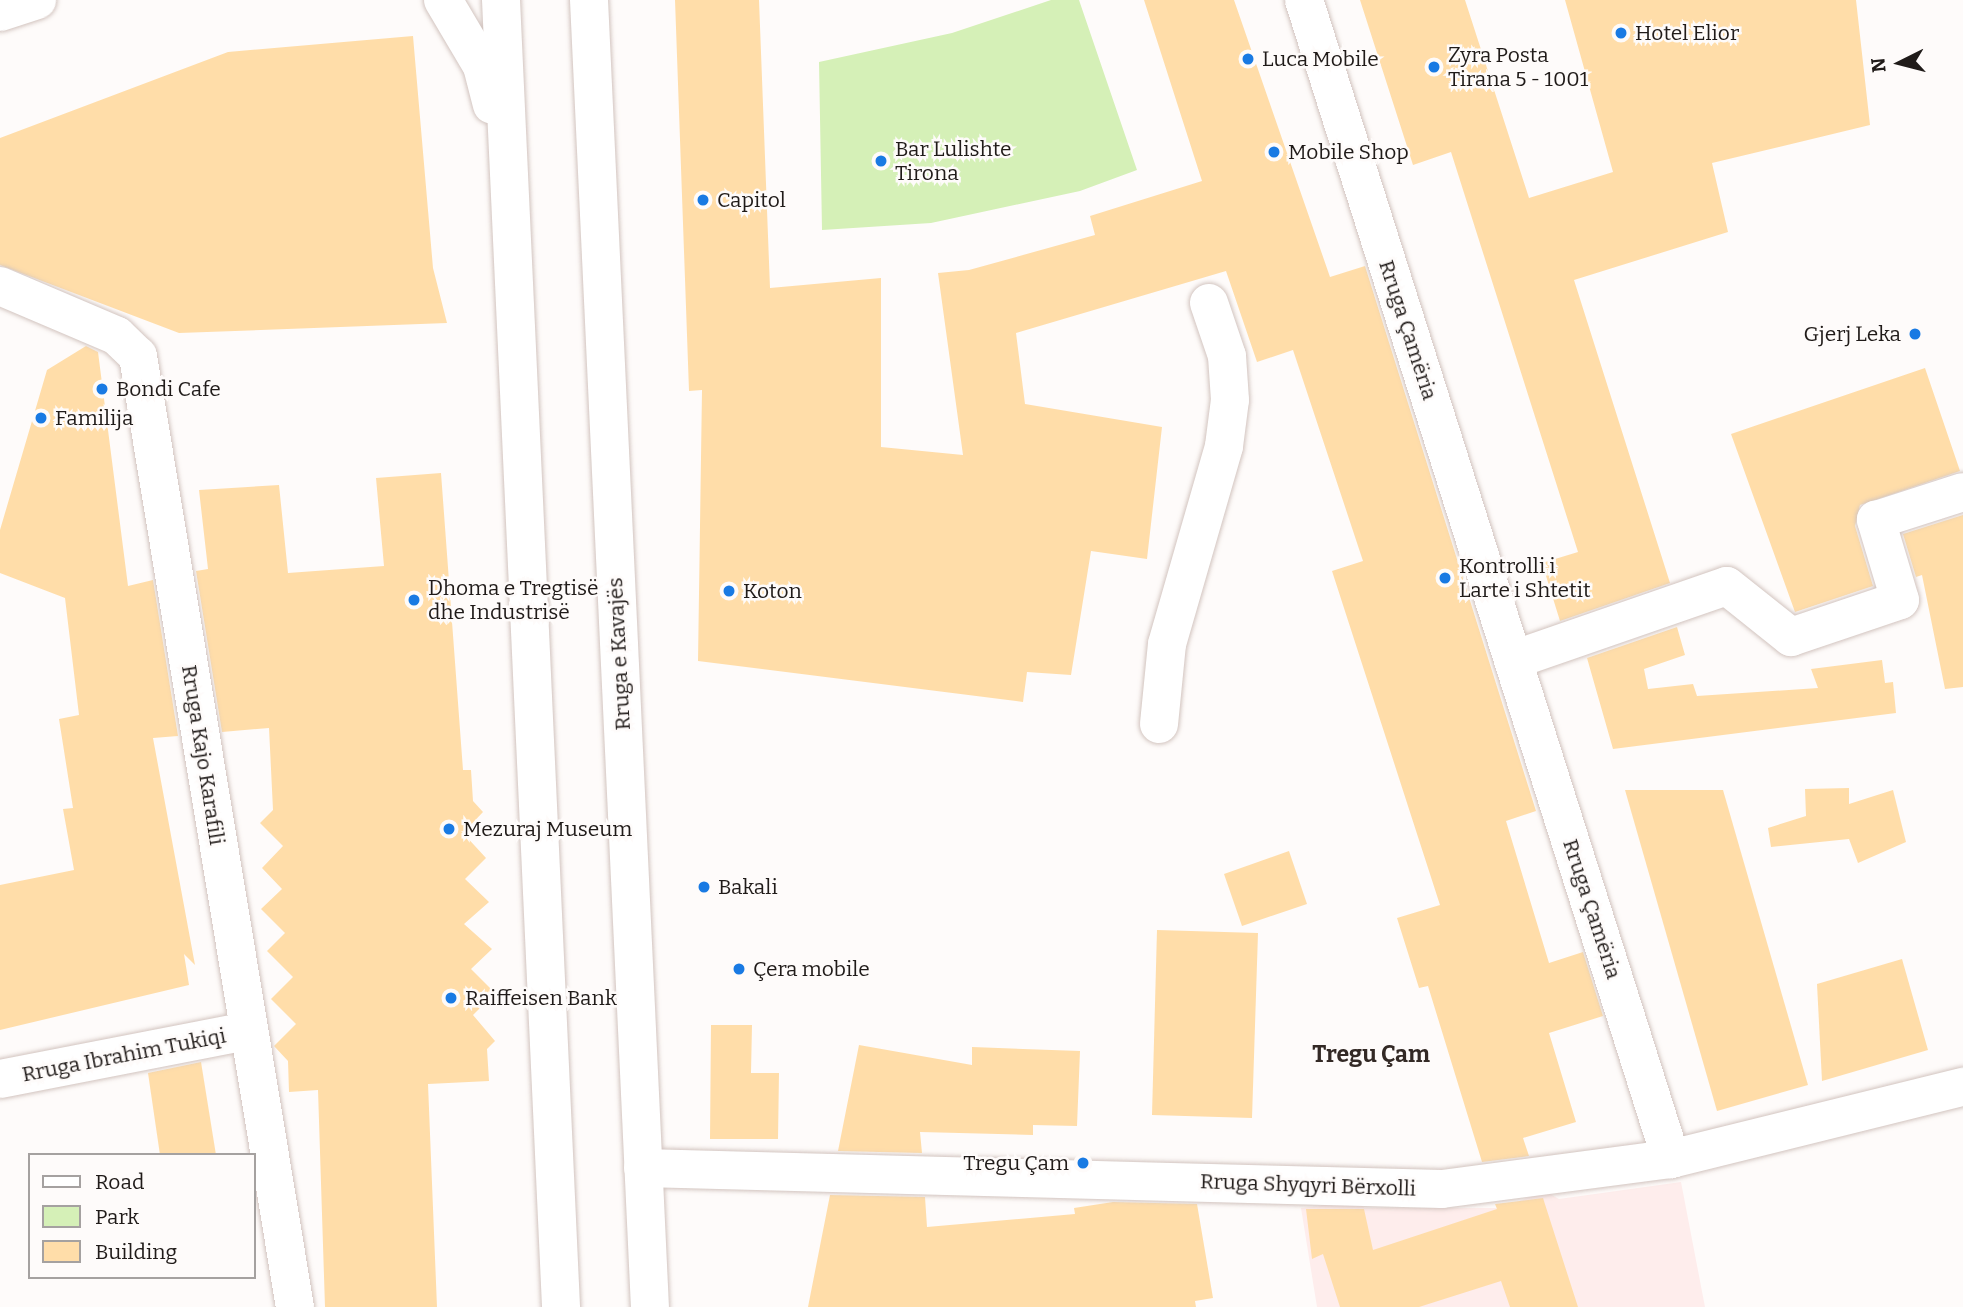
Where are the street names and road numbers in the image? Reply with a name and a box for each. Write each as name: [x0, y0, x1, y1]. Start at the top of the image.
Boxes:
street label: Rruga Çamëria: [1374, 257, 1442, 403]
street label: Rruga e Kavajës: [602, 577, 636, 731]
street label: Rruga Kajo Karafili: [176, 663, 230, 847]
street label: Rruga Çamëria: [1558, 836, 1626, 982]
street label: Rruga Ibrahim Tukiqi: [20, 1023, 228, 1087]
street label: Rruga Shyqyri Bërxolli: [1200, 1169, 1416, 1201]

